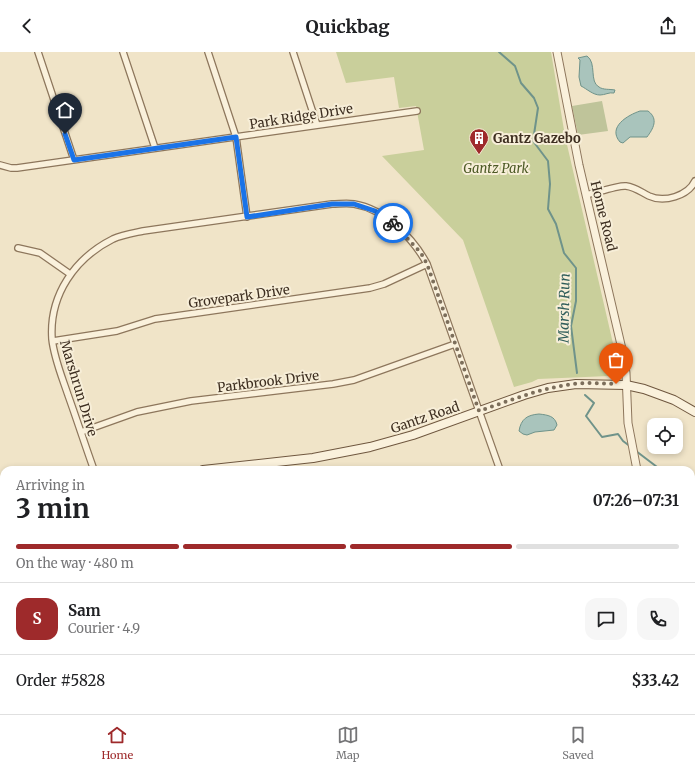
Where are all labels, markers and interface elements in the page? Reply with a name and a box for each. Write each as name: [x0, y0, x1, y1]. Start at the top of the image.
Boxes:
icon: back: [16, 15, 38, 37]
text: Quickbag: [306, 15, 389, 38]
icon: share: [657, 15, 679, 37]
pin: [48, 93, 82, 134]
icon: home: [54, 99, 76, 121]
street label: Park Ridge Drive: [248, 100, 354, 133]
building icon: Gantz Gazebo: [468, 127, 490, 155]
place label: Gantz Gazebo: [493, 130, 581, 147]
park label: Gantz Park: [463, 160, 529, 177]
street label: Home Road: [587, 179, 621, 253]
courier: [373, 203, 413, 243]
icon: bike: [382, 212, 404, 234]
water label: Marsh Run: [554, 273, 574, 344]
street label: Grovepark Drive: [187, 281, 291, 312]
street label: Marshrun Drive: [56, 338, 101, 438]
pin: [599, 343, 633, 384]
icon: bag: [605, 349, 627, 371]
street label: Parkbrook Drive: [216, 367, 320, 396]
street label: Gantz Road: [389, 398, 462, 437]
map controls: [647, 418, 683, 454]
button: locate: [647, 418, 683, 454]
text: Arriving in: [16, 477, 85, 494]
text: 07:26–07:31: [593, 491, 679, 510]
text: 3 min: [16, 492, 90, 525]
text: On the way · 480 m: [16, 555, 134, 572]
button: chat: [585, 598, 627, 640]
button: phone: [637, 598, 679, 640]
text: Sam: [68, 601, 101, 620]
text: S: [32, 609, 42, 628]
text: Courier · 4.9: [68, 620, 140, 637]
text: Order #5828: [16, 671, 105, 690]
text: $33.42: [632, 671, 679, 690]
tab: Home: [101, 724, 133, 762]
tab: Map: [336, 724, 359, 762]
tab: Saved: [562, 724, 594, 762]

